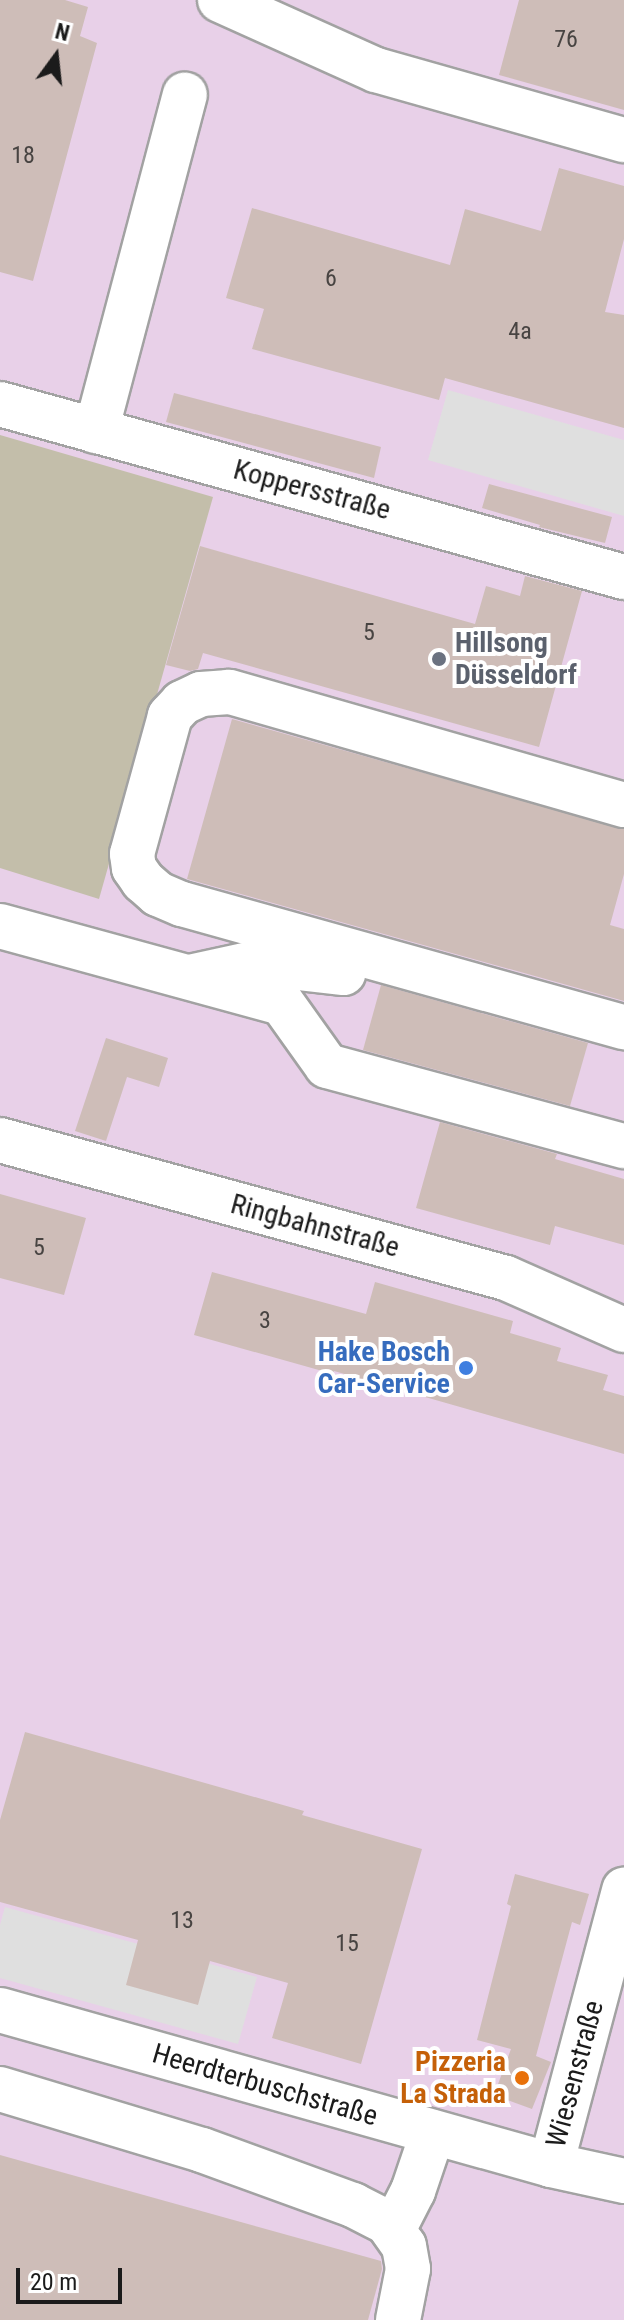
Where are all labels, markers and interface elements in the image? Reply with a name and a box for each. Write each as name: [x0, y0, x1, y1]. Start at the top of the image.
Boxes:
north arrow: [16, 16, 96, 96]
text: N: [53, 19, 72, 46]
house number: 76: [554, 26, 578, 54]
house number: 18: [11, 142, 35, 170]
house number: 6: [325, 265, 337, 293]
house number: 4a: [508, 318, 532, 346]
street label: Koppersstraße: [230, 453, 394, 527]
house number: 5: [363, 619, 375, 647]
place label: Hillsong Düsseldorf: [455, 626, 577, 692]
marker: Hillsong Düsseldorf: [430, 650, 448, 668]
street label: Ringbahnstraße: [227, 1187, 403, 1265]
house number: 5: [33, 1234, 45, 1262]
house number: 3: [259, 1307, 271, 1335]
place label: Hake Bosch Car-Service: [318, 1335, 450, 1401]
marker: Hake Bosch Car-Service: [457, 1359, 475, 1377]
house number: 13: [170, 1907, 194, 1935]
house number: 15: [335, 1930, 359, 1958]
street label: Wiesenstraße: [539, 1997, 611, 2151]
street label: Heerdterbuschstraße: [149, 2037, 381, 2133]
place label: Pizzeria La Strada: [400, 2045, 506, 2111]
marker: Pizzeria La Strada: [513, 2069, 531, 2087]
scale bar: [20, 2252, 126, 2302]
text: 20 m: [30, 2268, 77, 2296]

